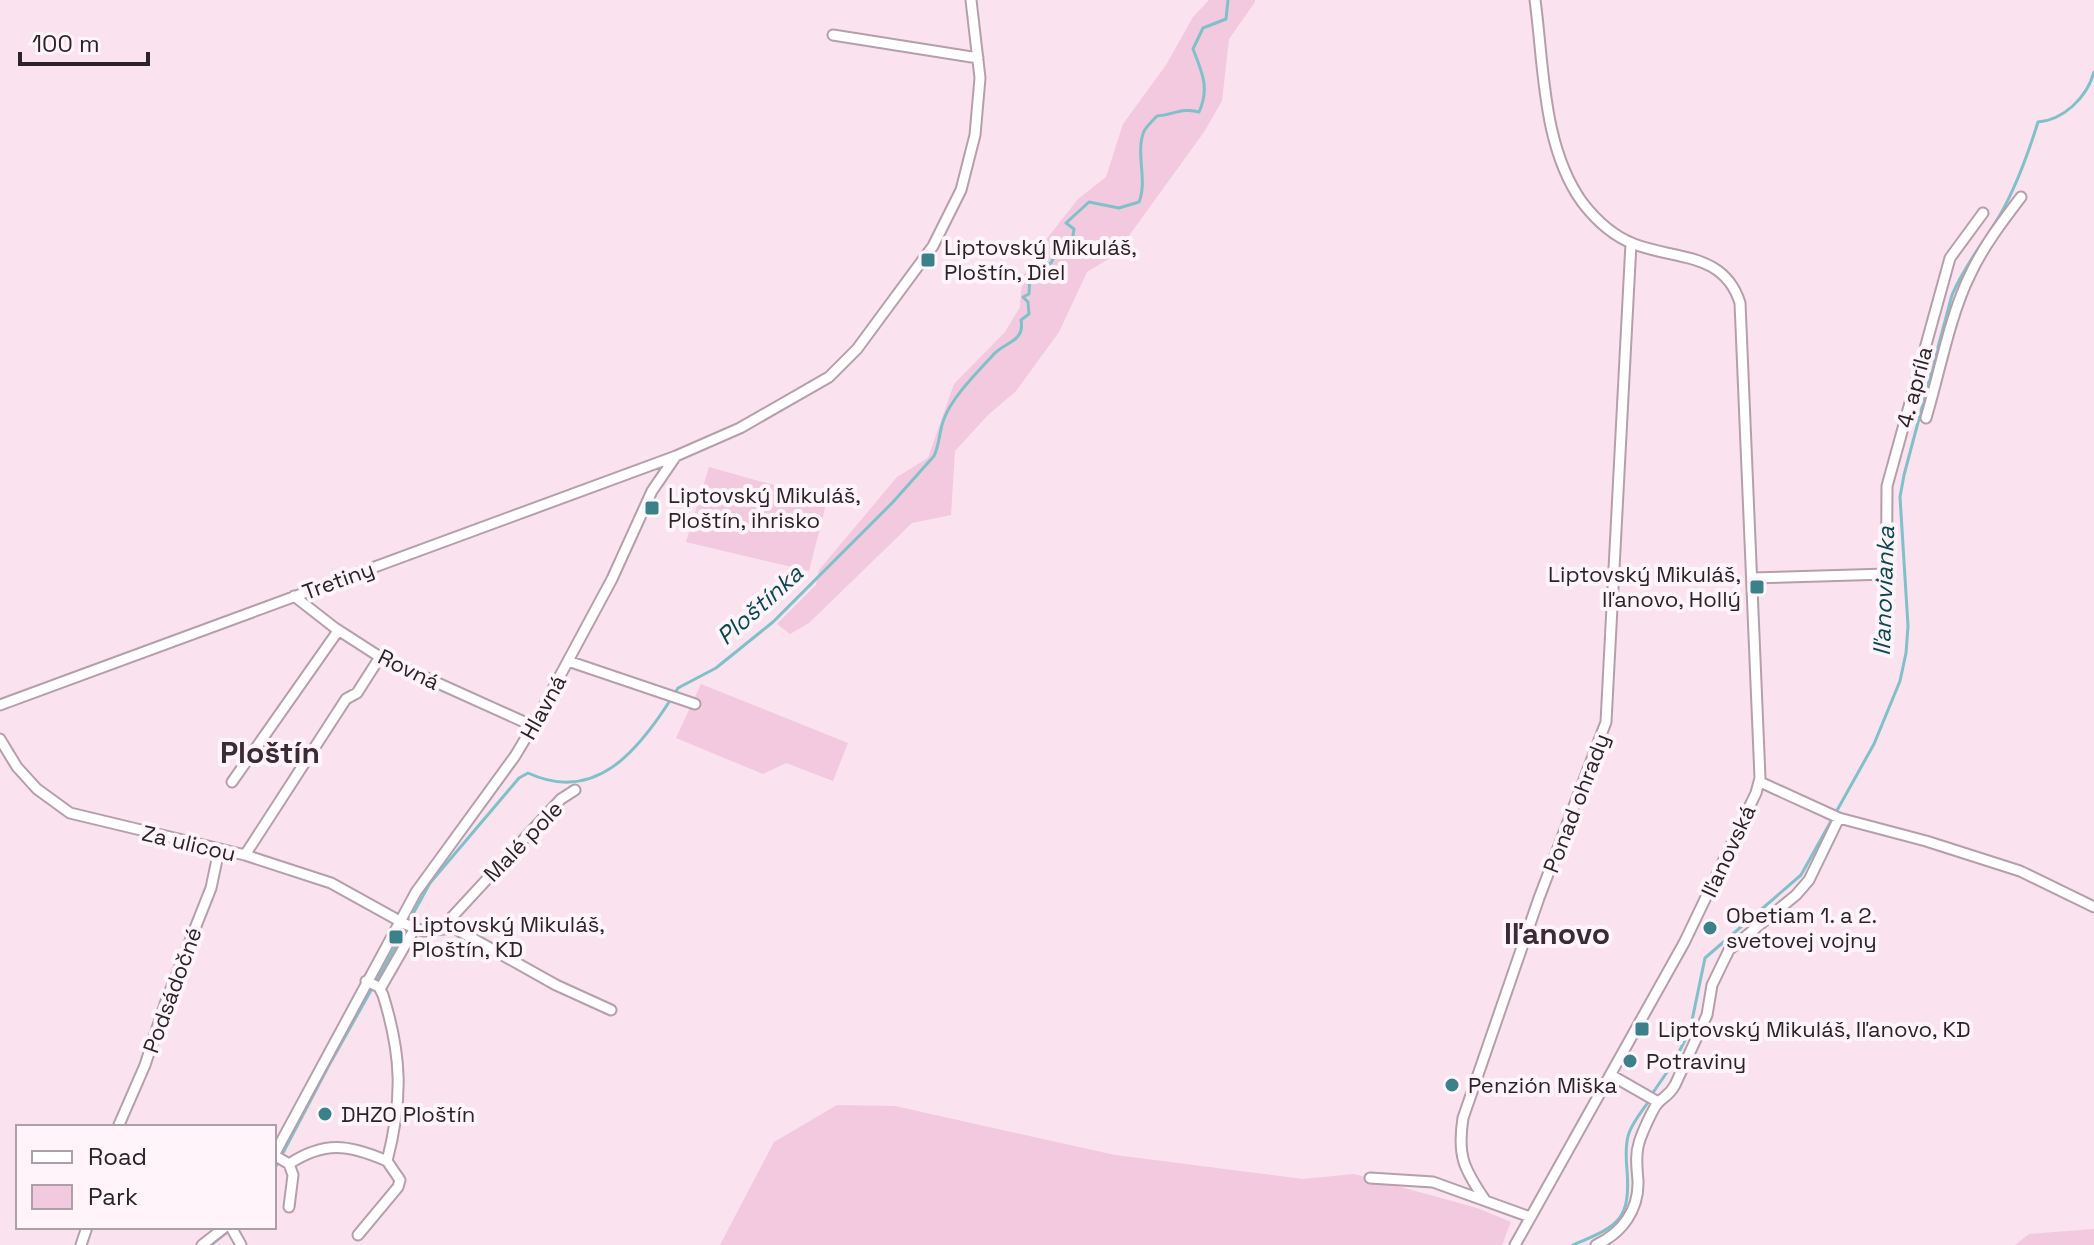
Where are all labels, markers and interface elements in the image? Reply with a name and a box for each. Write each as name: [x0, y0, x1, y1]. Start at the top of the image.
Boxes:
scale bar: [20, 16, 148, 66]
text: 100 m: [32, 28, 100, 59]
place label: Liptovský Mikuláš, Ploštín, Diel: [944, 233, 1137, 286]
marker: Liptovský Mikuláš, Ploštín, Diel: [919, 251, 937, 269]
street label: 4. apríla: [1890, 343, 1938, 431]
place label: Liptovský Mikuláš, Ploštín, ihrisko: [668, 481, 861, 534]
marker: Liptovský Mikuláš, Ploštín, ihrisko: [643, 499, 661, 517]
water label: Iľanovianka: [1866, 525, 1901, 656]
street label: Tretiny: [298, 554, 378, 606]
water label: Ploštínka: [710, 558, 809, 651]
place label: Liptovský Mikuláš, Iľanovo, Hollý: [1548, 560, 1741, 613]
marker: Liptovský Mikuláš, Iľanovo, Hollý: [1748, 578, 1766, 596]
street label: Rovná: [374, 642, 445, 696]
street label: Hlavná: [514, 669, 572, 744]
street label: Ponad ohrady: [1537, 729, 1615, 877]
district label: Ploštín: [220, 733, 320, 772]
street label: Malé pole: [478, 795, 568, 887]
street label: Iľanovská: [1694, 800, 1762, 902]
street label: Za ulicou: [139, 819, 239, 867]
place label: Obetiam 1. a 2. svetovej vojny: [1726, 901, 1877, 954]
place label: Liptovský Mikuláš, Ploštín, KD: [412, 910, 605, 963]
district label: Iľanovo: [1504, 914, 1610, 953]
marker: Obetiam 1. a 2. svetovej vojny: [1701, 919, 1719, 937]
street label: Podsádočné: [136, 923, 208, 1057]
marker: Liptovský Mikuláš, Ploštín, KD: [387, 928, 405, 946]
place label: Liptovský Mikuláš, Iľanovo, KD: [1658, 1015, 1970, 1043]
marker: Liptovský Mikuláš, Iľanovo, KD: [1633, 1020, 1651, 1038]
place label: Potraviny: [1646, 1047, 1746, 1075]
marker: Potraviny: [1621, 1052, 1639, 1070]
place label: Penzión Miška: [1468, 1071, 1618, 1099]
marker: Penzión Miška: [1443, 1076, 1461, 1094]
place label: DHZO Ploštín: [341, 1100, 475, 1128]
marker: DHZO Ploštín: [316, 1105, 334, 1123]
legend: [16, 1125, 276, 1229]
text: Road: [88, 1141, 147, 1172]
text: Park: [88, 1181, 138, 1212]

